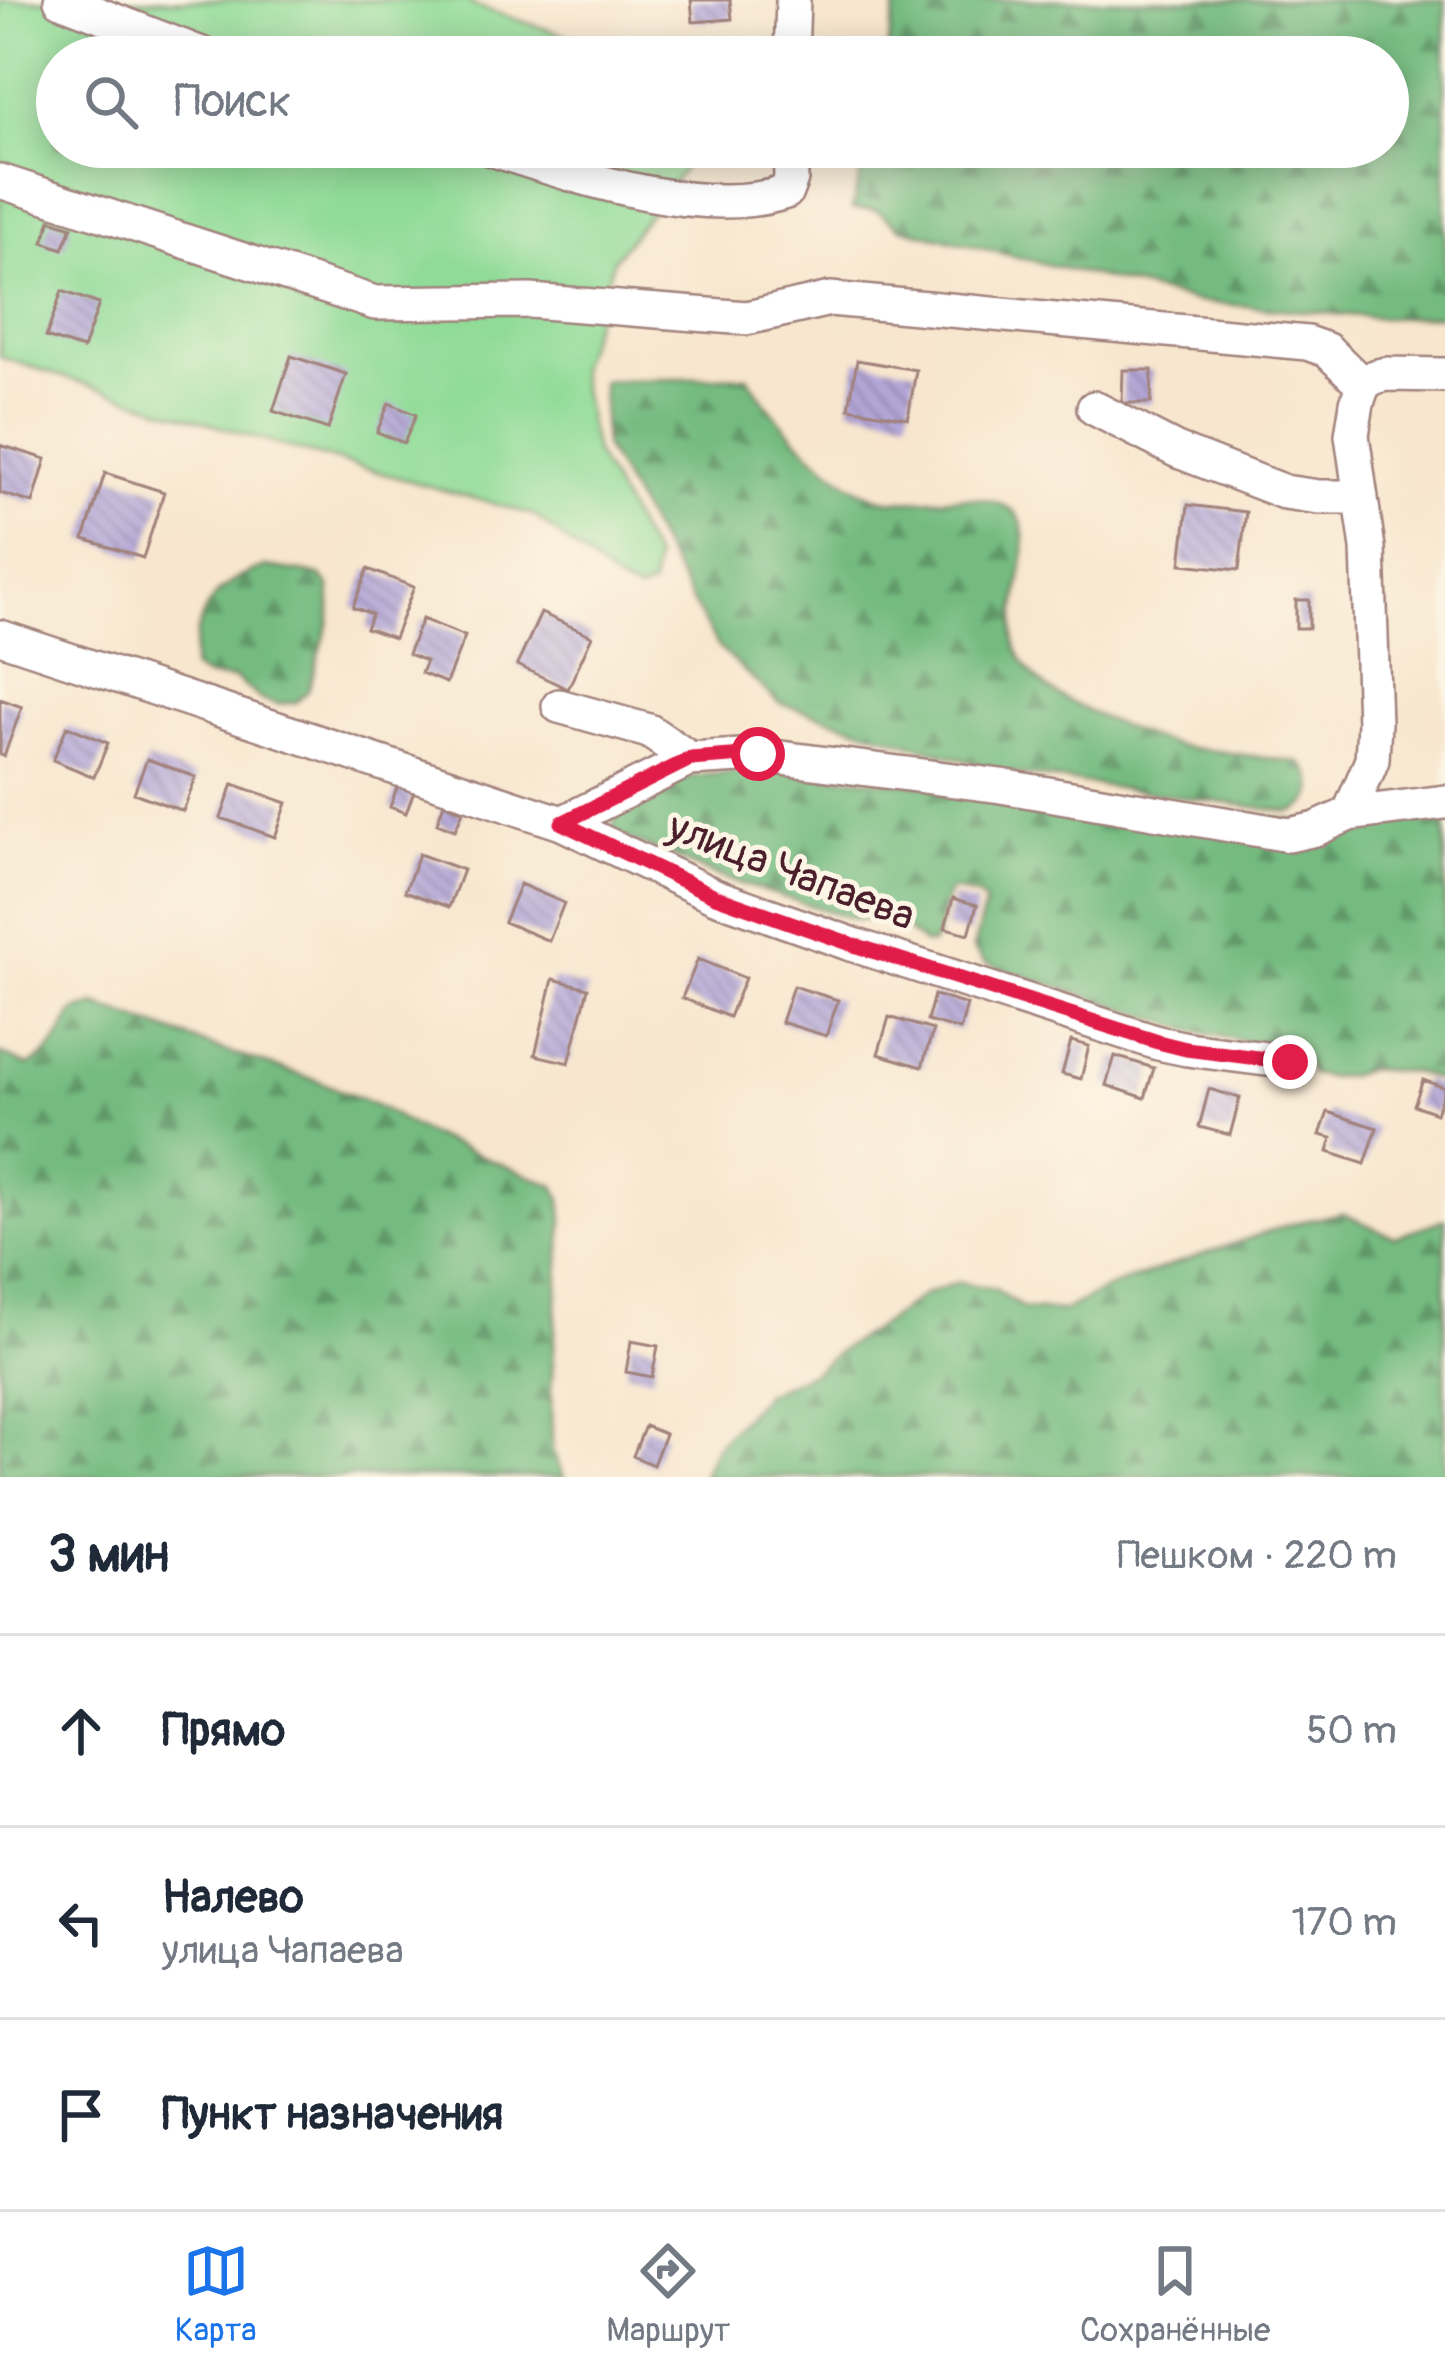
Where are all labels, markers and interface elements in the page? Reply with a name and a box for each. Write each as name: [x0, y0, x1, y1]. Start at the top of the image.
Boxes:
search box: [36, 36, 1409, 168]
icon: search: [78, 69, 144, 135]
text: Поиск: [174, 74, 291, 130]
route start: [731, 727, 785, 781]
street label: улица Чапаева: [660, 801, 922, 943]
route end: [1263, 1035, 1317, 1089]
text: 3 мин: [48, 1523, 169, 1587]
text: Пешком · 220 m: [1117, 1531, 1397, 1580]
icon: ahead: [48, 1698, 114, 1764]
text: Прямо: [162, 1703, 285, 1759]
text: 50 m: [1306, 1706, 1397, 1755]
text: Налево: [162, 1870, 304, 1926]
icon: left: [48, 1890, 114, 1956]
text: 170 m: [1291, 1898, 1397, 1947]
text: улица Чапаева: [162, 1926, 404, 1975]
icon: arrive: [48, 2082, 114, 2148]
text: Пункт назначения: [162, 2087, 503, 2143]
tab: Карта: [175, 2238, 257, 2351]
tab: Маршрут: [606, 2238, 730, 2351]
tab: Сохранённые: [1080, 2238, 1270, 2351]

